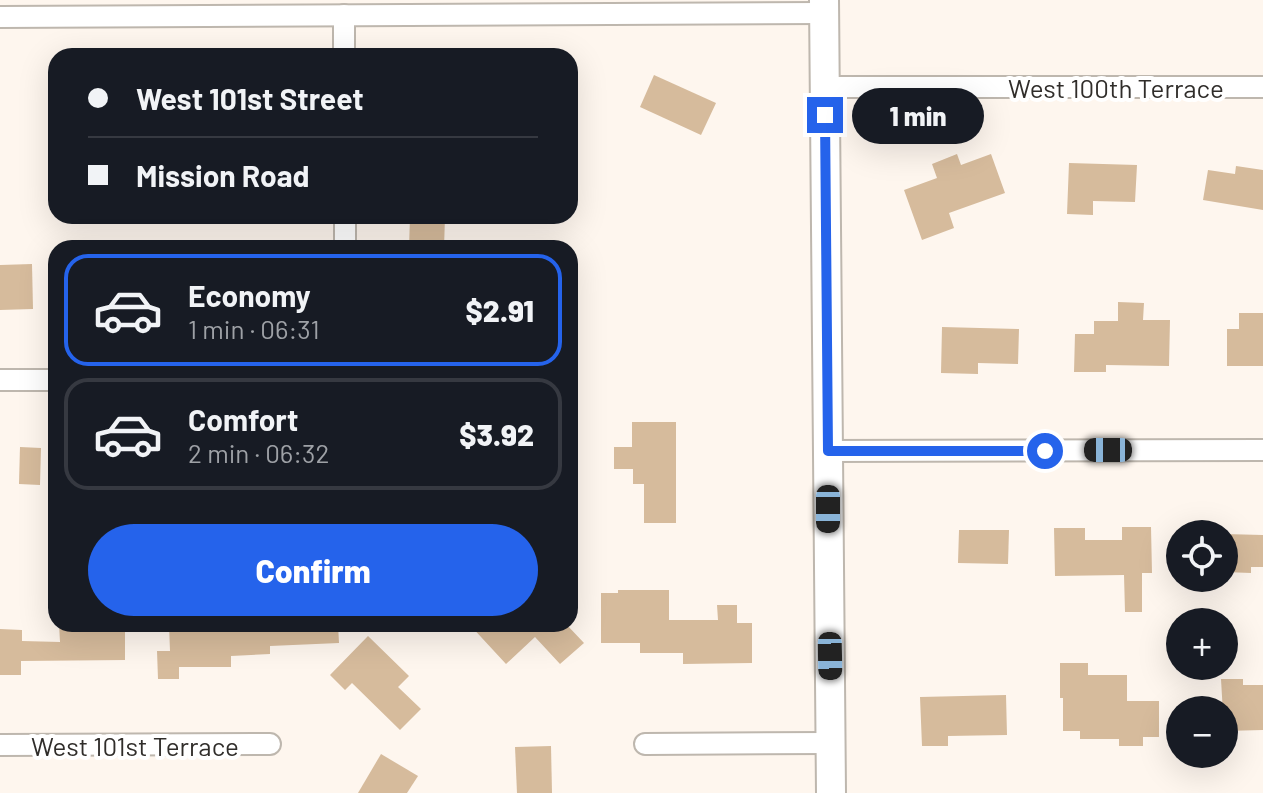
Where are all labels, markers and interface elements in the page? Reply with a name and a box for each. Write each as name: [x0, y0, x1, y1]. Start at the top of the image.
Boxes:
street label: West 100th Terrace: [1008, 72, 1224, 103]
text: West 101st Street: [136, 80, 364, 116]
callout: 1 min: [853, 87, 985, 143]
route end: [807, 97, 843, 133]
text: 1 min: [889, 100, 947, 131]
text: Mission Road: [136, 157, 310, 193]
icon: car: [92, 274, 164, 346]
text: Economy: [188, 277, 311, 313]
text: $2.91: [466, 292, 534, 328]
text: 1 min · 06:31: [188, 313, 320, 344]
icon: car: [92, 398, 164, 470]
text: Comfort: [188, 401, 298, 437]
text: $3.92: [459, 416, 534, 452]
route start: [1027, 433, 1063, 469]
text: 2 min · 06:32: [188, 437, 329, 468]
car: [1084, 438, 1132, 462]
car: [816, 485, 840, 533]
map controls: [1166, 520, 1238, 768]
button: locate: [1166, 520, 1238, 592]
button: Confirm: [88, 524, 538, 616]
button: +: [1166, 608, 1238, 680]
car: [818, 632, 842, 680]
button: −: [1166, 696, 1238, 768]
street label: West 101st Terrace: [31, 730, 239, 761]

